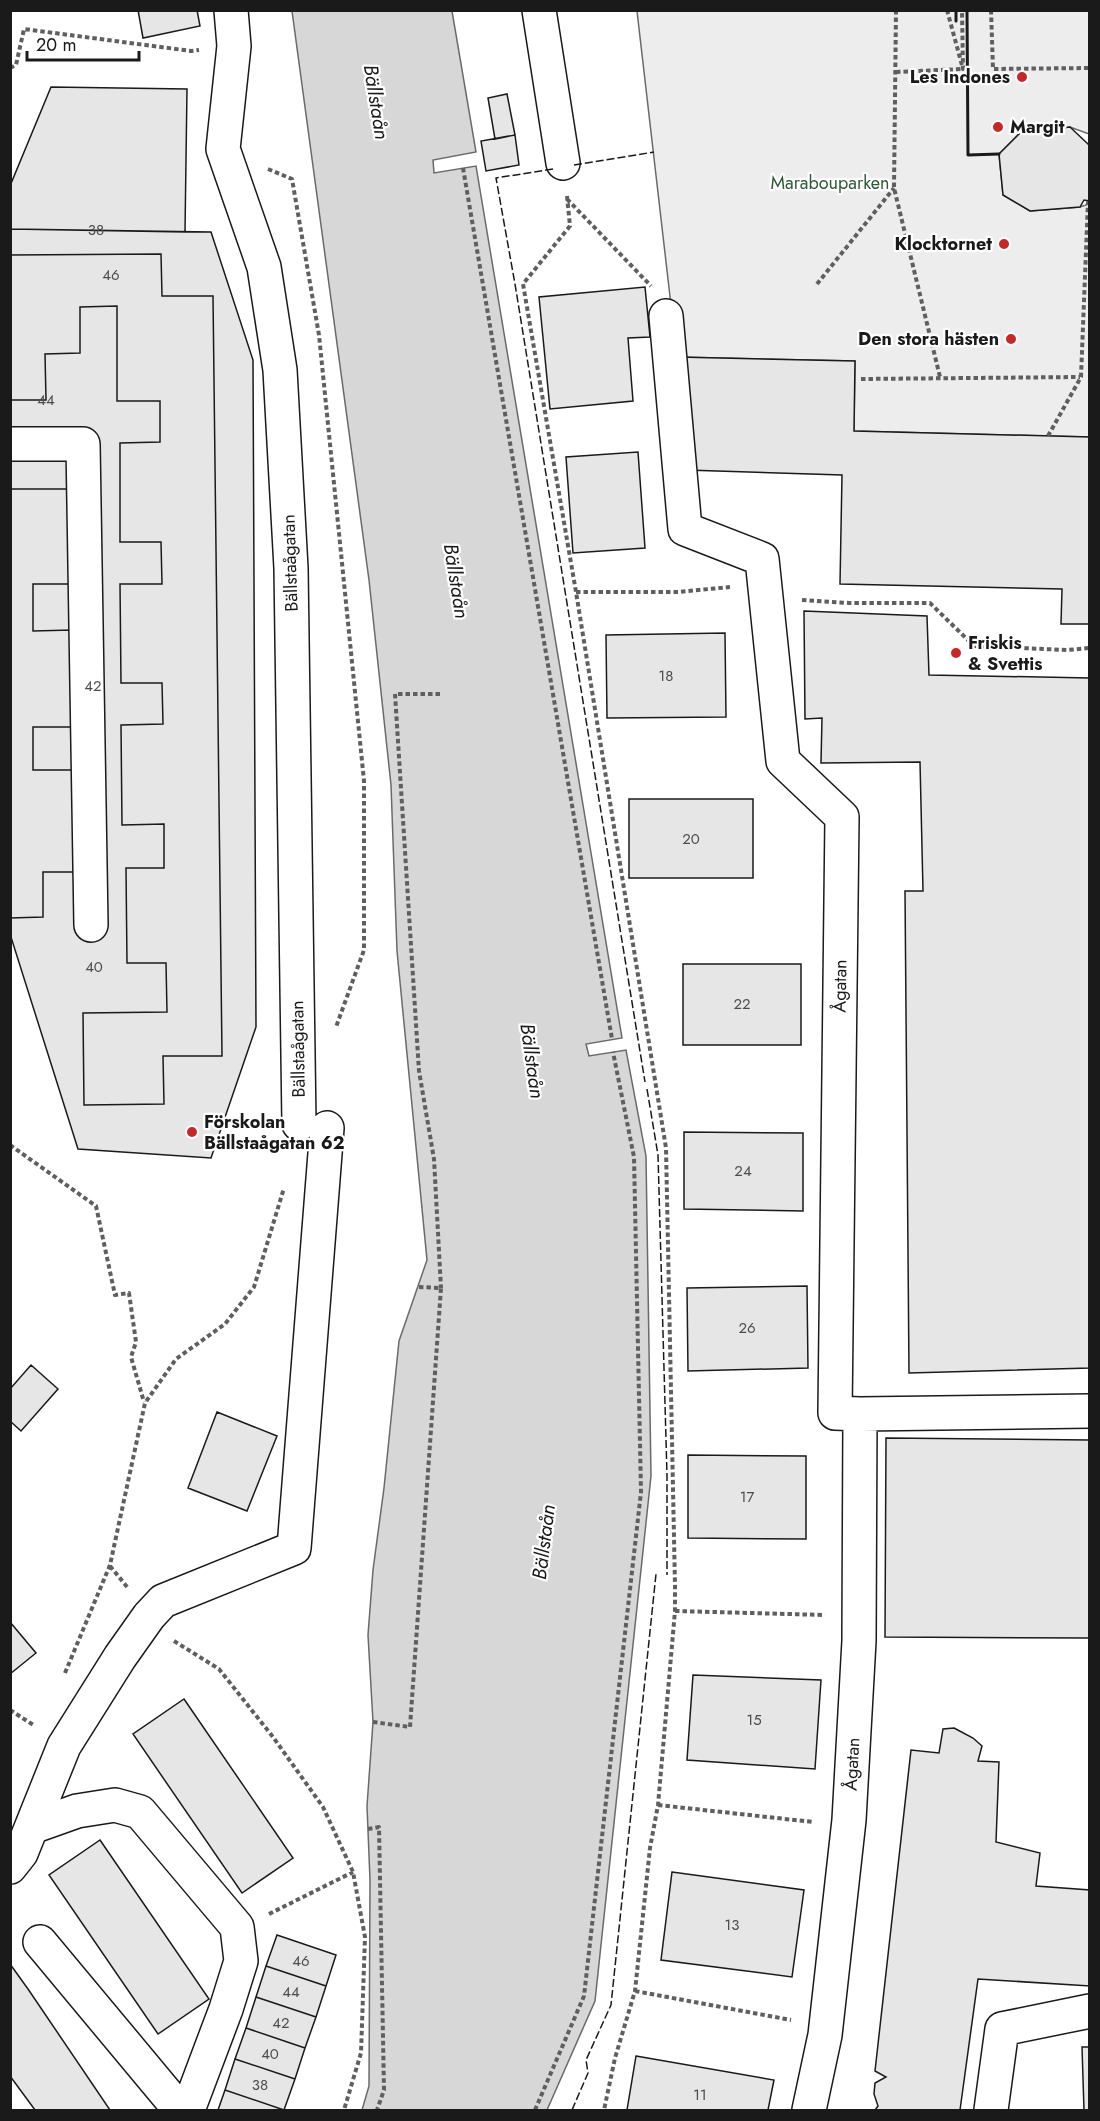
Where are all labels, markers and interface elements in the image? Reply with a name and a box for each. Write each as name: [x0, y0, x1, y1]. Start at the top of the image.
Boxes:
scale bar: [27, 24, 140, 62]
text: 20 m: [36, 32, 76, 58]
water label: Bällstaån: [356, 62, 396, 142]
place label: Les Indones: [910, 64, 1010, 90]
marker: Les Indones: [1015, 70, 1029, 84]
place label: Margit: [1010, 114, 1065, 140]
marker: Margit: [991, 120, 1005, 134]
park label: Marabouparken: [770, 170, 890, 196]
house number: 38: [88, 219, 104, 241]
place label: Klocktornet: [895, 231, 992, 257]
marker: Klocktornet: [997, 237, 1011, 251]
house number: 46: [102, 264, 120, 286]
place label: Den stora hästen: [858, 326, 999, 352]
marker: Den stora hästen: [1004, 332, 1018, 346]
house number: 44: [37, 389, 55, 411]
street label: Bällstaågatan: [275, 514, 305, 612]
water label: Bällstaån: [436, 541, 476, 621]
place label: Friskis & Svettis: [968, 630, 1042, 677]
marker: Friskis & Svettis: [949, 646, 963, 660]
house number: 18: [659, 665, 673, 687]
house number: 42: [84, 675, 102, 697]
house number: 20: [682, 828, 700, 850]
house number: 40: [85, 956, 103, 978]
street label: Ågatan: [827, 959, 853, 1013]
house number: 22: [733, 993, 751, 1015]
street label: Bällstaågatan: [284, 1000, 312, 1098]
water label: Bällstaån: [512, 1022, 552, 1100]
place label: Förskolan Bällstaågatan 62: [204, 1109, 345, 1156]
marker: Förskolan Bällstaågatan 62: [185, 1125, 199, 1139]
house number: 24: [734, 1160, 752, 1182]
house number: 26: [738, 1317, 756, 1339]
house number: 17: [740, 1486, 754, 1508]
water label: Bällstaån: [525, 1503, 563, 1581]
house number: 15: [746, 1709, 762, 1731]
street label: Ågatan: [838, 1737, 866, 1791]
house number: 13: [725, 1914, 739, 1936]
house number: 46: [292, 1950, 310, 1972]
house number: 44: [282, 1981, 300, 2003]
house number: 42: [272, 2012, 290, 2034]
house number: 40: [261, 2043, 279, 2065]
house number: 38: [252, 2074, 268, 2096]
house number: 11: [693, 2084, 707, 2106]

